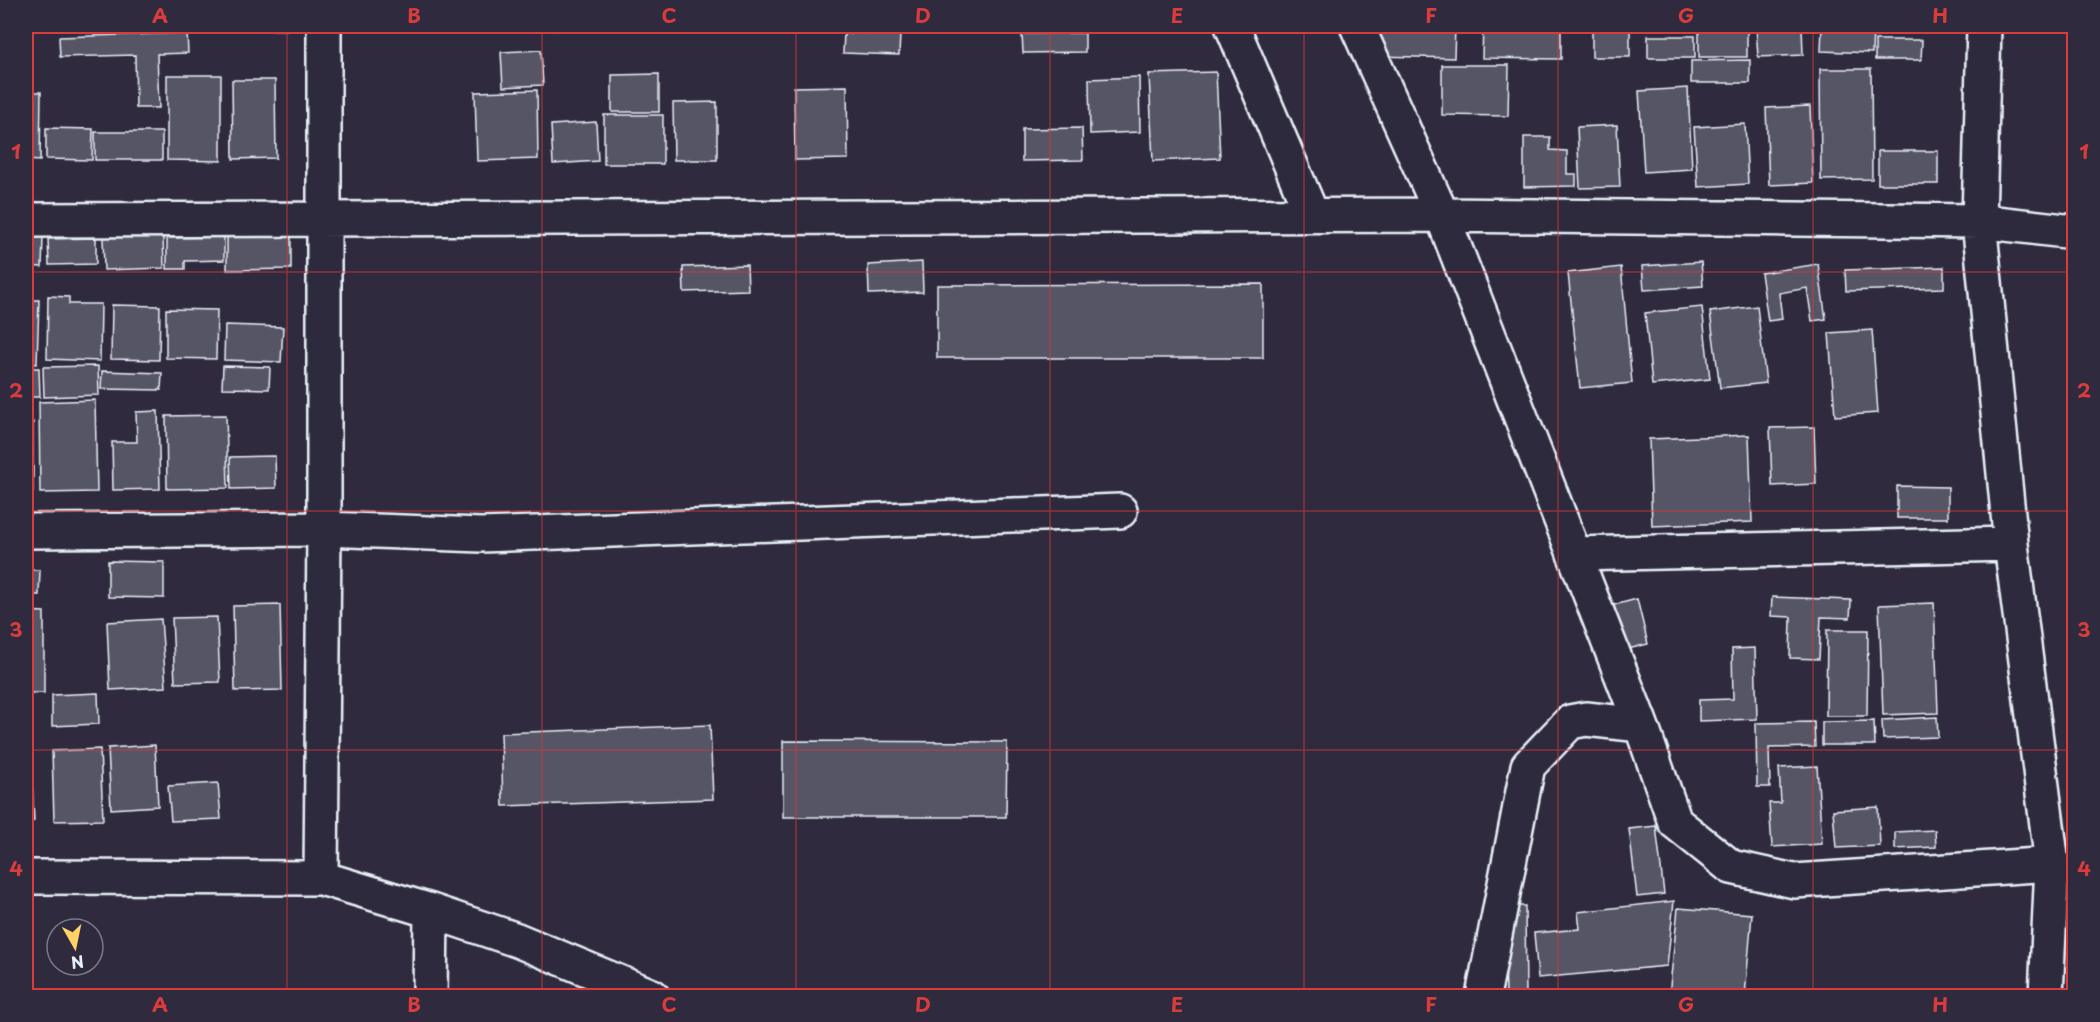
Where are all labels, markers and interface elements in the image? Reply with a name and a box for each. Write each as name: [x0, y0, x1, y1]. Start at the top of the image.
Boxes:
text: A: [152, 0, 168, 30]
text: B: [407, 0, 421, 30]
text: C: [661, 0, 677, 30]
text: D: [915, 0, 931, 30]
text: E: [1171, 0, 1183, 30]
text: F: [1425, 0, 1437, 30]
text: G: [1678, 0, 1694, 30]
text: H: [1932, 0, 1948, 30]
text: 1: [11, 136, 21, 166]
text: 1: [2079, 136, 2089, 166]
text: 2: [9, 375, 23, 405]
text: 2: [2077, 375, 2091, 405]
text: 3: [9, 614, 23, 644]
text: 3: [2077, 614, 2091, 644]
text: 4: [9, 853, 23, 883]
text: 4: [2077, 853, 2091, 883]
north arrow: [45, 917, 105, 977]
text: N: [69, 950, 86, 976]
text: A: [152, 989, 168, 1019]
text: B: [407, 989, 421, 1019]
text: C: [661, 989, 677, 1019]
text: D: [915, 989, 931, 1019]
text: E: [1171, 989, 1183, 1019]
text: F: [1425, 989, 1437, 1019]
text: G: [1678, 989, 1694, 1019]
text: H: [1932, 989, 1948, 1019]

